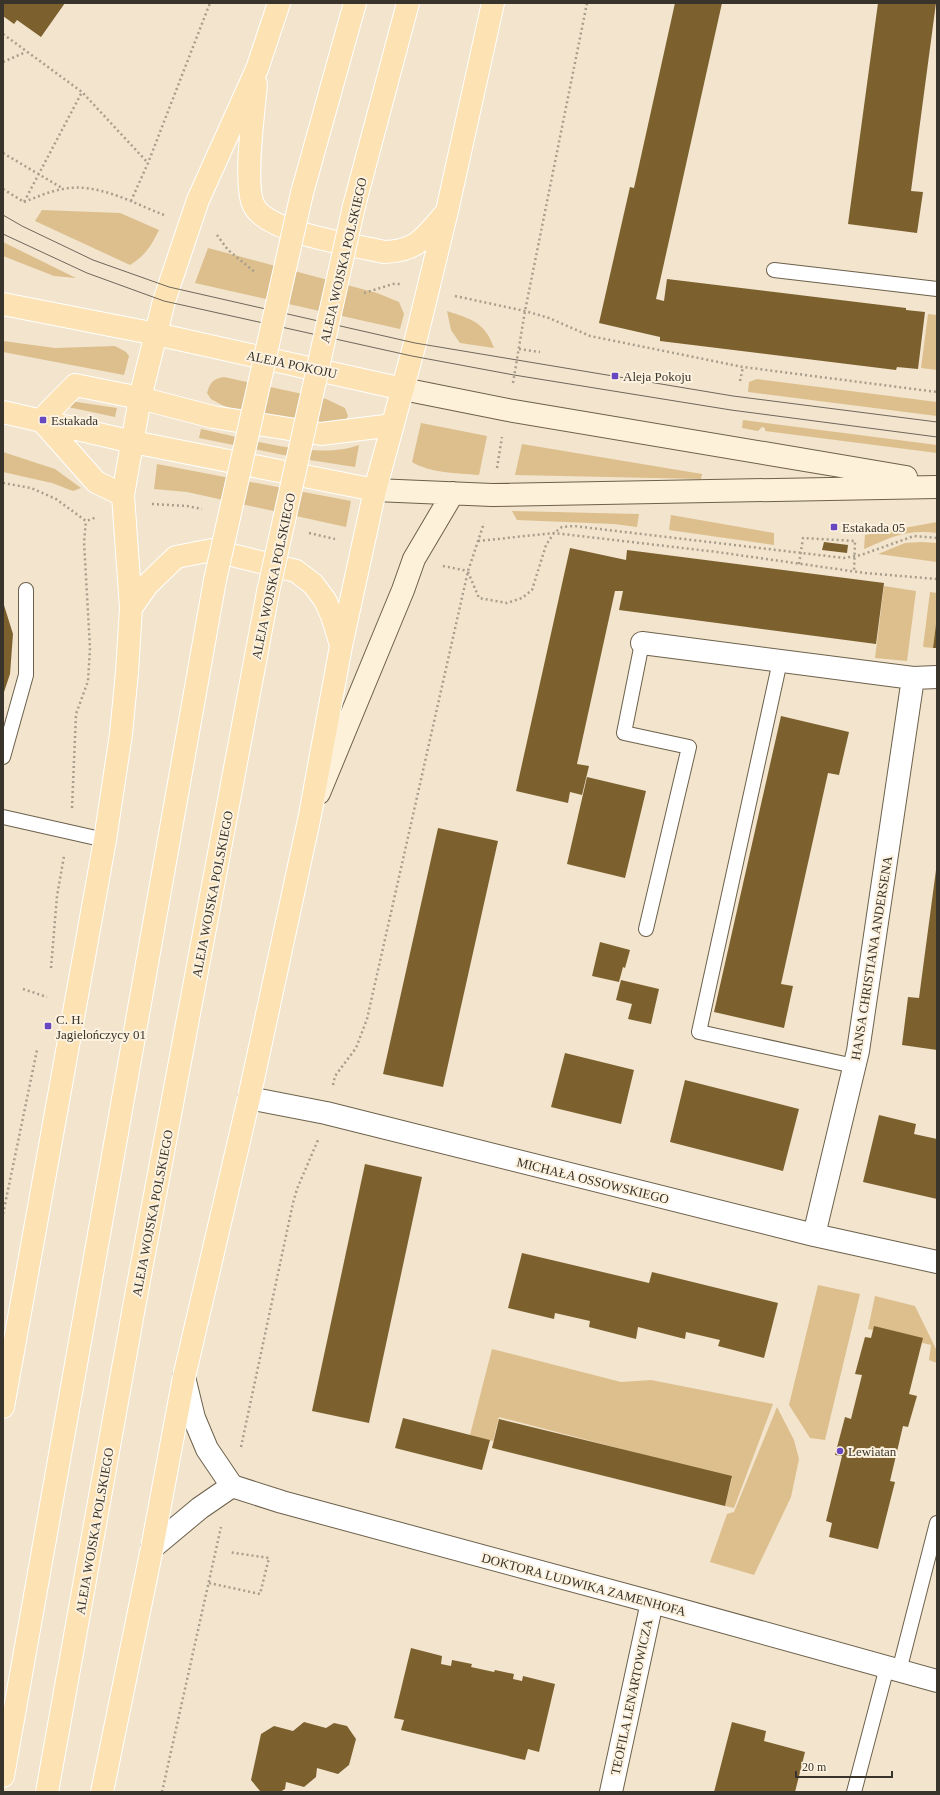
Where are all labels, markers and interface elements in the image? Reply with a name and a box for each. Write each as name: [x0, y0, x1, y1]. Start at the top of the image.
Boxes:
street label: ALEJA WOJSKA POLSKIEGO: [317, 176, 370, 344]
street label: ALEJA POKOJU: [245, 348, 339, 382]
place label: Aleja Pokoju: [623, 369, 692, 384]
marker: Aleja Pokoju: [610, 371, 620, 381]
place label: Estakada: [51, 413, 98, 428]
marker: Estakada: [38, 415, 48, 425]
street label: ALEJA WOJSKA POLSKIEGO: [249, 492, 298, 661]
place label: Estakada 05: [842, 520, 905, 535]
marker: Estakada 05: [829, 522, 839, 532]
street label: ALEJA WOJSKA POLSKIEGO: [189, 809, 236, 979]
street label: HANSA CHRISTIANA ANDERSENA: [848, 854, 895, 1061]
place label: C. H. Jagielończycy 01: [56, 1012, 146, 1042]
marker: C. H. Jagielończycy 01: [43, 1021, 53, 1031]
street label: ALEJA WOJSKA POLSKIEGO: [129, 1128, 176, 1298]
street label: MICHAŁA OSSOWSKIEGO: [515, 1154, 671, 1207]
place label: Lewiatan: [848, 1444, 897, 1459]
street label: ALEJA WOJSKA POLSKIEGO: [72, 1446, 117, 1616]
marker: Lewiatan: [835, 1446, 845, 1456]
street label: DOKTORA LUDWIKA ZAMENHOFA: [480, 1550, 688, 1619]
street label: TEOFILA LENARTOWICZA: [608, 1617, 655, 1776]
scale bar: [796, 1753, 892, 1779]
text: 20 m: [802, 1760, 827, 1774]

